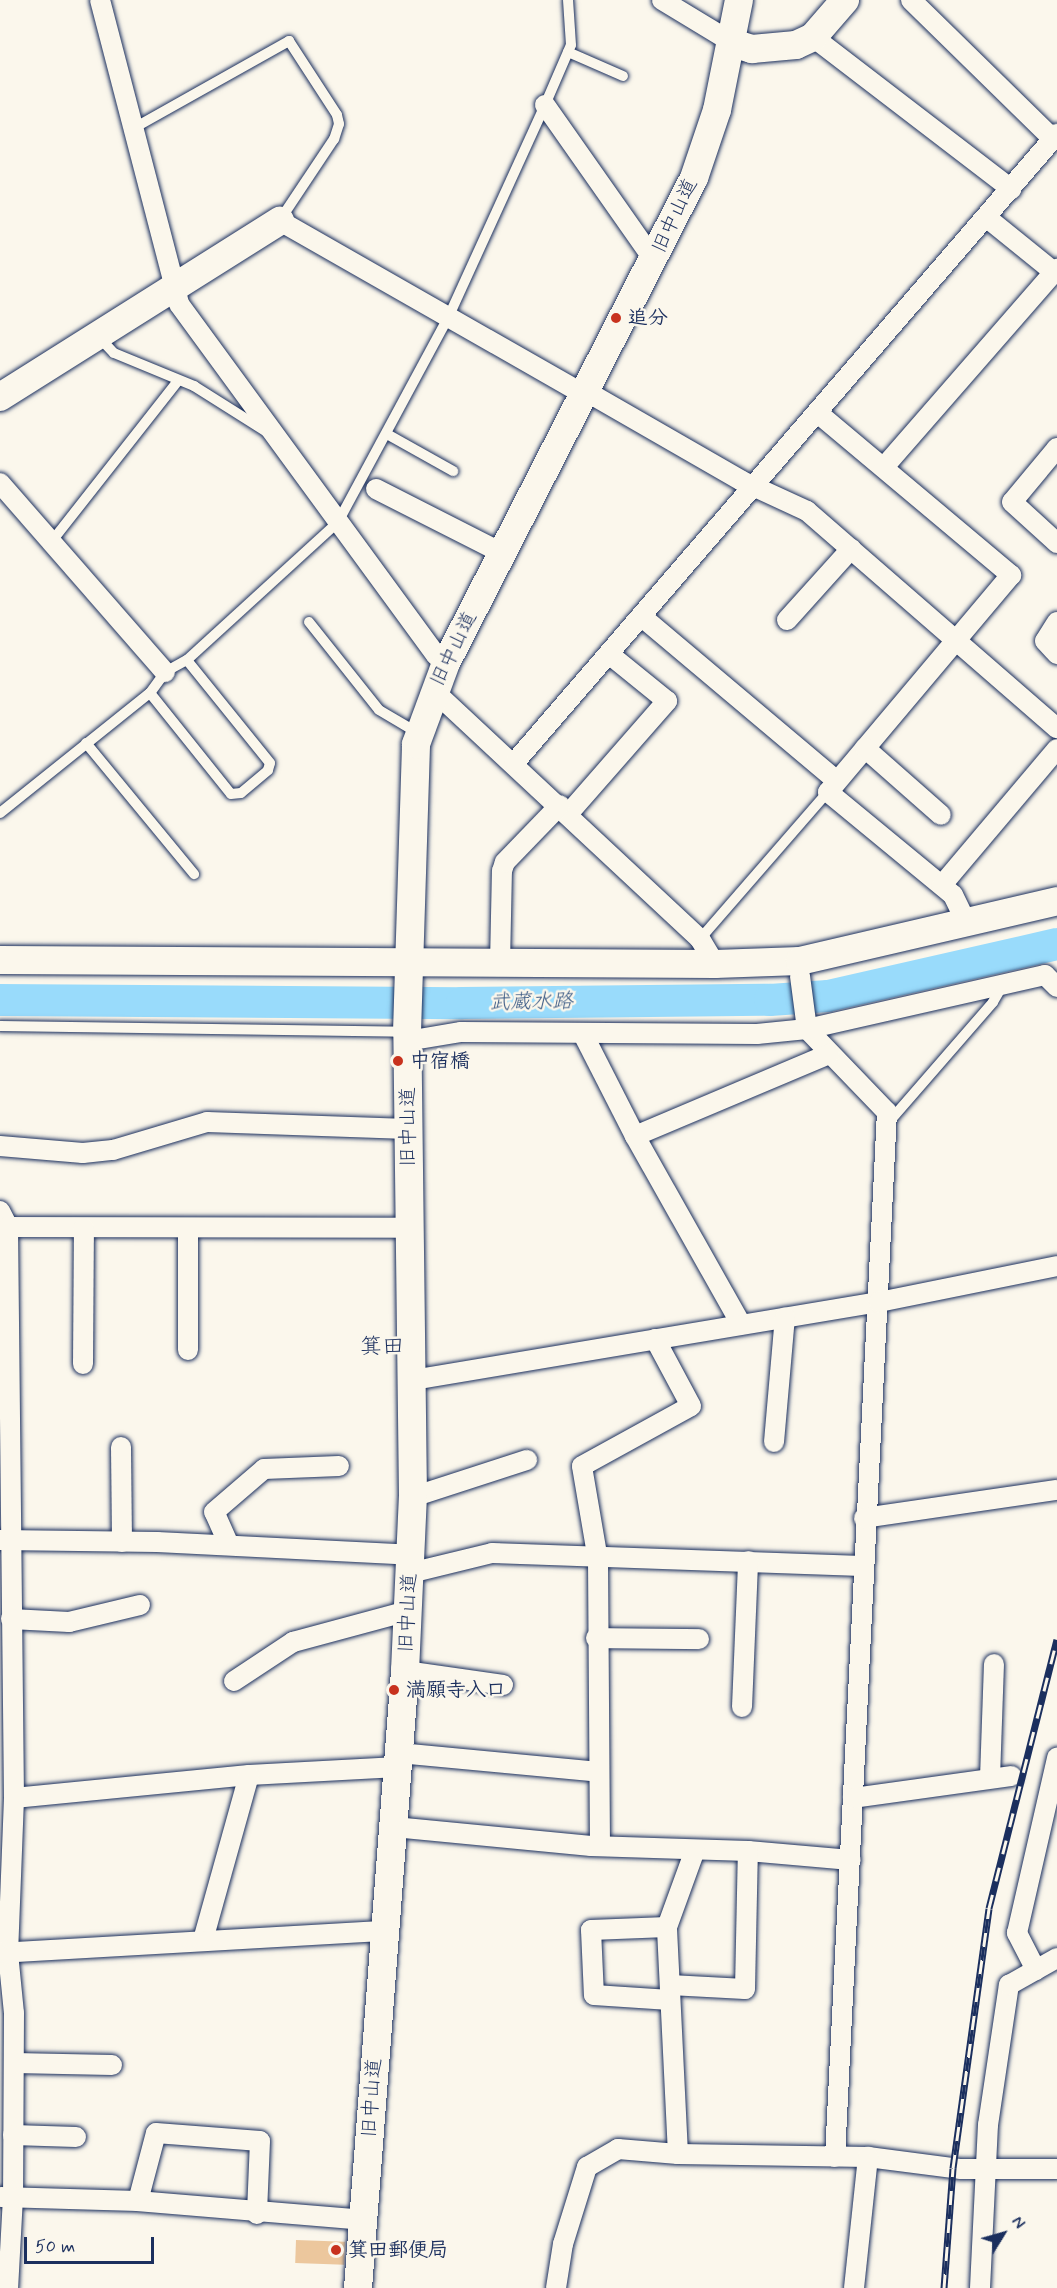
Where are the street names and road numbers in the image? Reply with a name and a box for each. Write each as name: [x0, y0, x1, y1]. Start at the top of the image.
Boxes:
street label: 旧中山道: [647, 175, 703, 257]
street label: 旧中山道: [426, 608, 482, 690]
street label: 旧中山道: [396, 1087, 420, 1167]
street label: 旧中山道: [394, 1572, 422, 1654]
street label: 旧中山道: [357, 2057, 387, 2139]

